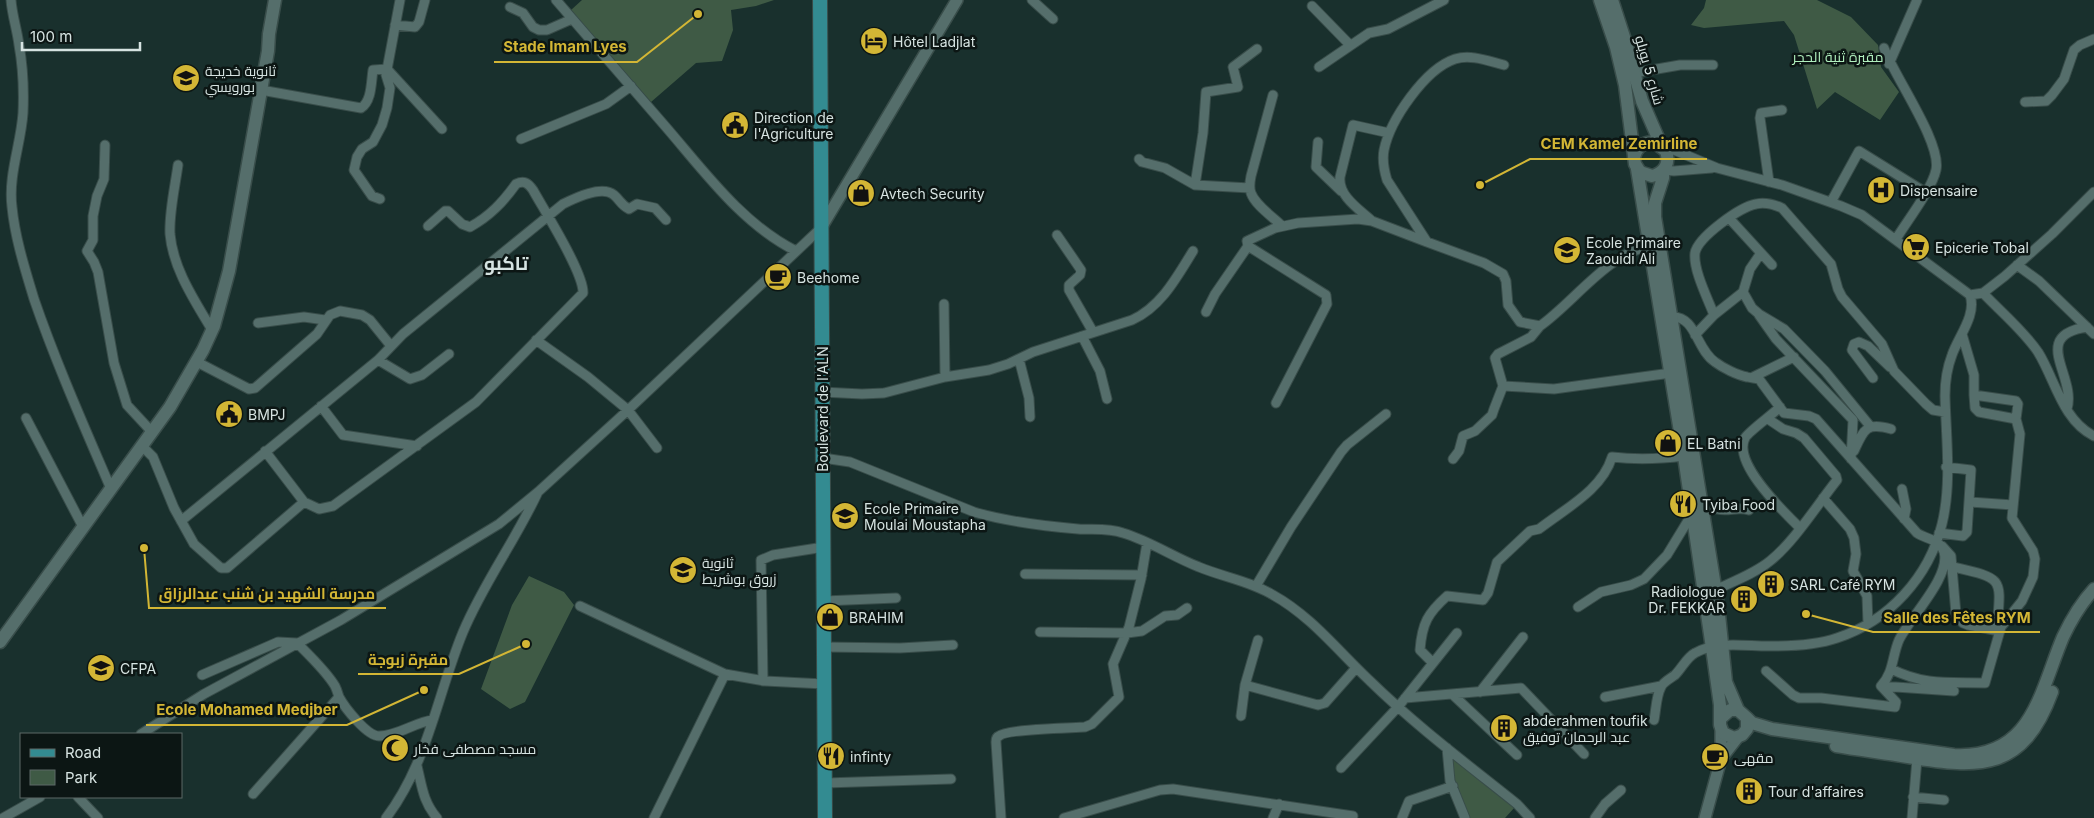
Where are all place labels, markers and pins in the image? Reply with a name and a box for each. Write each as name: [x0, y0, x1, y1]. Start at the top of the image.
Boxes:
hotel icon: Hôtel Ladjlat: [859, 26, 889, 56]
callout: Stade Imam Lyes: [494, 32, 637, 62]
place label: Hôtel Ladjlat: [893, 33, 976, 50]
place label: ثانوية خديجة بورويسي: [205, 62, 276, 98]
school or university icon: ثانوية خديجة بورويسي: [171, 63, 201, 93]
place label: Direction de l'Agriculture: [754, 109, 834, 142]
public building icon: Direction de l'Agriculture: [720, 110, 750, 140]
callout: CEM Kamel Zemirline: [1530, 129, 1707, 159]
hospital icon: Dispensaire: [1866, 175, 1896, 205]
shop icon: Avtech Security: [846, 178, 876, 208]
place label: Dispensaire: [1900, 182, 1978, 199]
place label: Avtech Security: [880, 185, 985, 202]
supermarket icon: Epicerie Tobal: [1901, 232, 1931, 262]
place label: Ecole Primaire Zaouidi Ali: [1586, 234, 1681, 267]
school or university icon: Ecole Primaire Zaouidi Ali: [1552, 235, 1582, 265]
place label: Epicerie Tobal: [1935, 239, 2029, 256]
cafe icon: Beehome: [763, 262, 793, 292]
place label: Beehome: [797, 269, 860, 286]
public building icon: BMPJ: [214, 399, 244, 429]
place label: BMPJ: [248, 406, 285, 423]
shop icon: EL Batni: [1653, 428, 1683, 458]
place label: EL Batni: [1687, 435, 1741, 452]
restaurant icon: Tyiba Food: [1668, 489, 1698, 519]
place label: Tyiba Food: [1702, 496, 1775, 513]
place label: Ecole Primaire Moulai Moustapha: [864, 500, 986, 533]
school or university icon: Ecole Primaire Moulai Moustapha: [830, 501, 860, 531]
place label: ثانوية زروق بوشريط: [702, 554, 776, 588]
school or university icon: ثانوية زروق بوشريط: [668, 555, 698, 585]
building icon: SARL Café RYM: [1756, 569, 1786, 599]
place label: SARL Café RYM: [1790, 576, 1895, 593]
callout: مدرسة الشهيد بن شنب عبدالرزاق: [149, 578, 386, 608]
place label: Radiologue Dr. FEKKAR: [1648, 583, 1725, 616]
building icon: Radiologue Dr. FEKKAR: [1729, 584, 1759, 614]
shop icon: BRAHIM: [815, 602, 845, 632]
callout: Salle des Fêtes RYM: [1873, 602, 2040, 632]
place label: BRAHIM: [849, 609, 904, 626]
callout: مقبرة زبوجة: [358, 644, 459, 674]
school or university icon: CFPA: [86, 653, 116, 683]
place label: CFPA: [120, 660, 156, 677]
callout: Ecole Mohamed Medjber: [146, 695, 347, 725]
place label: abderahmen toufik عبد الرحمان توفيق: [1523, 712, 1648, 746]
building icon: abderahmen toufik عبد الرحمان توفيق: [1489, 713, 1519, 743]
mosque icon: مسجد مصطفى فخار: [380, 733, 410, 763]
place label: مسجد مصطفى فخار: [413, 740, 536, 757]
restaurant icon: infinty: [816, 741, 846, 771]
cafe icon: مقهى: [1700, 742, 1730, 772]
place label: infinty: [850, 748, 891, 765]
place label: مقهى: [1734, 749, 1774, 766]
building icon: Tour d'affaires: [1734, 776, 1764, 806]
place label: Tour d'affaires: [1768, 783, 1864, 800]

